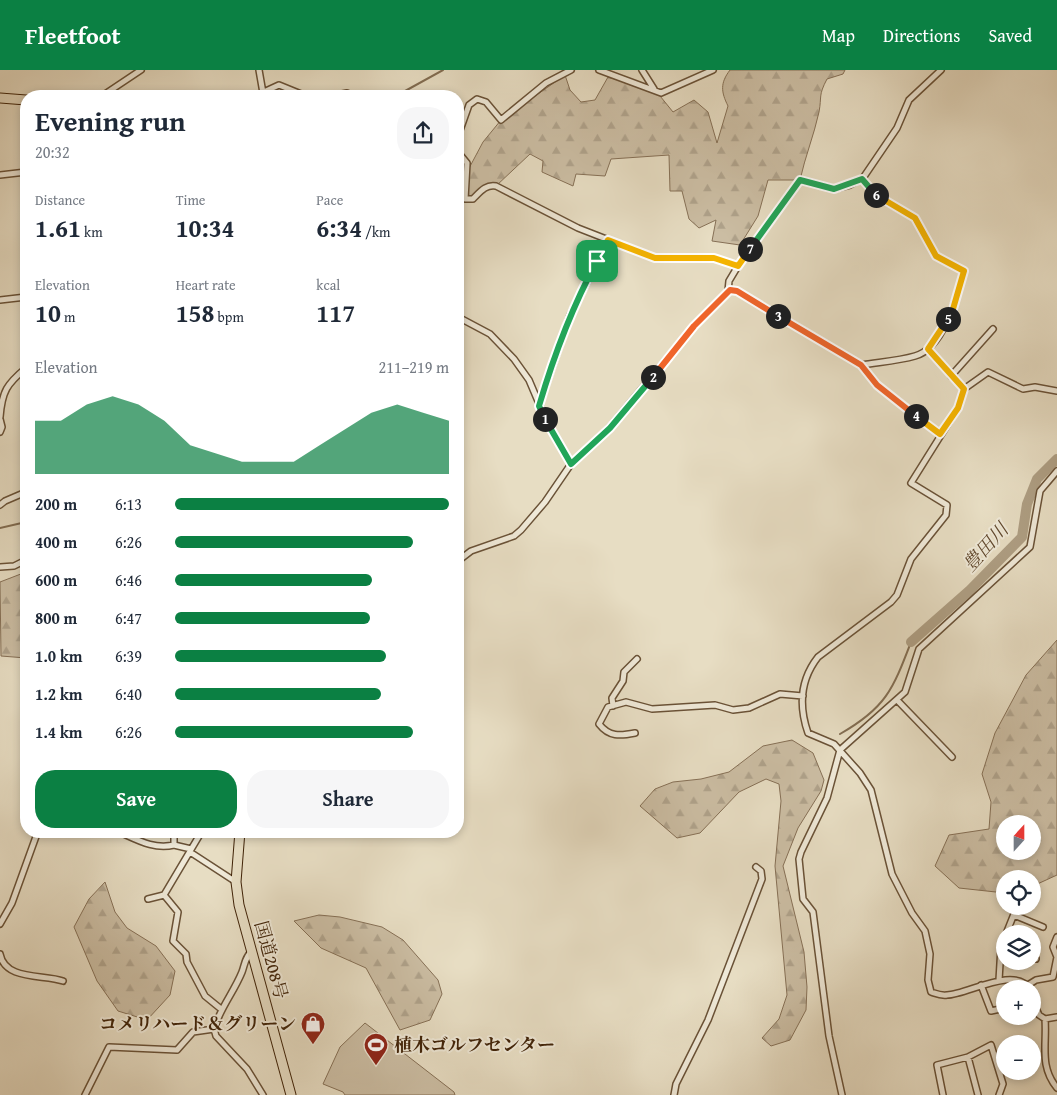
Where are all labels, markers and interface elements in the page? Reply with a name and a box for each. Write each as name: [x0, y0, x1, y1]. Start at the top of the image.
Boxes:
text: Fleetfoot: [25, 18, 121, 53]
text: Map: [822, 22, 855, 49]
text: Directions: [883, 22, 960, 49]
text: Saved: [988, 22, 1032, 49]
text: Evening run: [35, 100, 186, 141]
button: share: [397, 107, 449, 159]
text: 20:32: [35, 140, 70, 164]
pin: 6: [864, 182, 888, 208]
text: 6: [873, 185, 880, 205]
text: Distance: [35, 190, 85, 210]
text: Time: [176, 190, 205, 210]
text: Pace: [316, 190, 343, 210]
text: 1.61: [35, 210, 81, 246]
text: 10:34: [176, 210, 235, 246]
text: 6:34: [316, 210, 362, 246]
text: km: [81, 222, 103, 242]
text: /km: [362, 222, 391, 242]
pin: 7: [738, 236, 762, 262]
text: 7: [747, 239, 754, 259]
pin: [576, 240, 618, 282]
icon: arrive: [583, 247, 611, 275]
text: Elevation: [35, 275, 90, 295]
text: Heart rate: [176, 275, 236, 295]
text: kcal: [316, 275, 340, 295]
text: 10: [35, 295, 61, 331]
text: 158: [176, 295, 215, 331]
text: 117: [316, 295, 355, 331]
pin: 3: [766, 304, 790, 328]
text: 3: [775, 306, 782, 326]
pin: 5: [936, 306, 960, 332]
text: m: [61, 307, 75, 327]
text: bpm: [215, 307, 244, 327]
text: 5: [945, 309, 952, 329]
text: Elevation: [35, 355, 98, 379]
text: 211–219 m: [379, 355, 449, 379]
pin: 2: [640, 364, 666, 390]
text: 2: [650, 367, 657, 387]
pin: 4: [904, 404, 928, 428]
pin: 1: [532, 406, 558, 432]
text: 4: [913, 406, 920, 426]
text: 1: [542, 409, 549, 429]
text: 200 m: [35, 492, 77, 516]
text: 6:13: [115, 492, 142, 516]
water label: 豊田川: [956, 515, 1016, 578]
text: 400 m: [35, 530, 77, 554]
text: 6:26: [115, 530, 142, 554]
text: 600 m: [35, 568, 77, 592]
text: 6:46: [115, 568, 142, 592]
text: 800 m: [35, 606, 77, 630]
text: 6:47: [115, 606, 142, 630]
text: 1.0 km: [35, 644, 82, 668]
text: 6:39: [115, 644, 142, 668]
text: 1.2 km: [35, 682, 82, 706]
text: 6:40: [115, 682, 142, 706]
text: 1.4 km: [35, 720, 82, 744]
text: 6:26: [115, 720, 142, 744]
button: Save: [35, 770, 237, 828]
button: Share: [247, 770, 449, 828]
north arrow: [996, 815, 1041, 860]
map controls: [996, 815, 1041, 1080]
button: locate: [996, 870, 1041, 915]
street label: 国道208号: [248, 918, 295, 1002]
button: layers: [996, 925, 1041, 970]
button: +: [996, 980, 1041, 1025]
place label: コメリハード＆グリーン: [99, 1010, 296, 1037]
shop icon: コメリハード＆グリーン: [300, 1011, 326, 1045]
place label: 植木ゴルフセンター: [394, 1031, 555, 1058]
sports icon: 植木ゴルフセンター: [363, 1032, 389, 1066]
button: −: [996, 1035, 1041, 1080]

